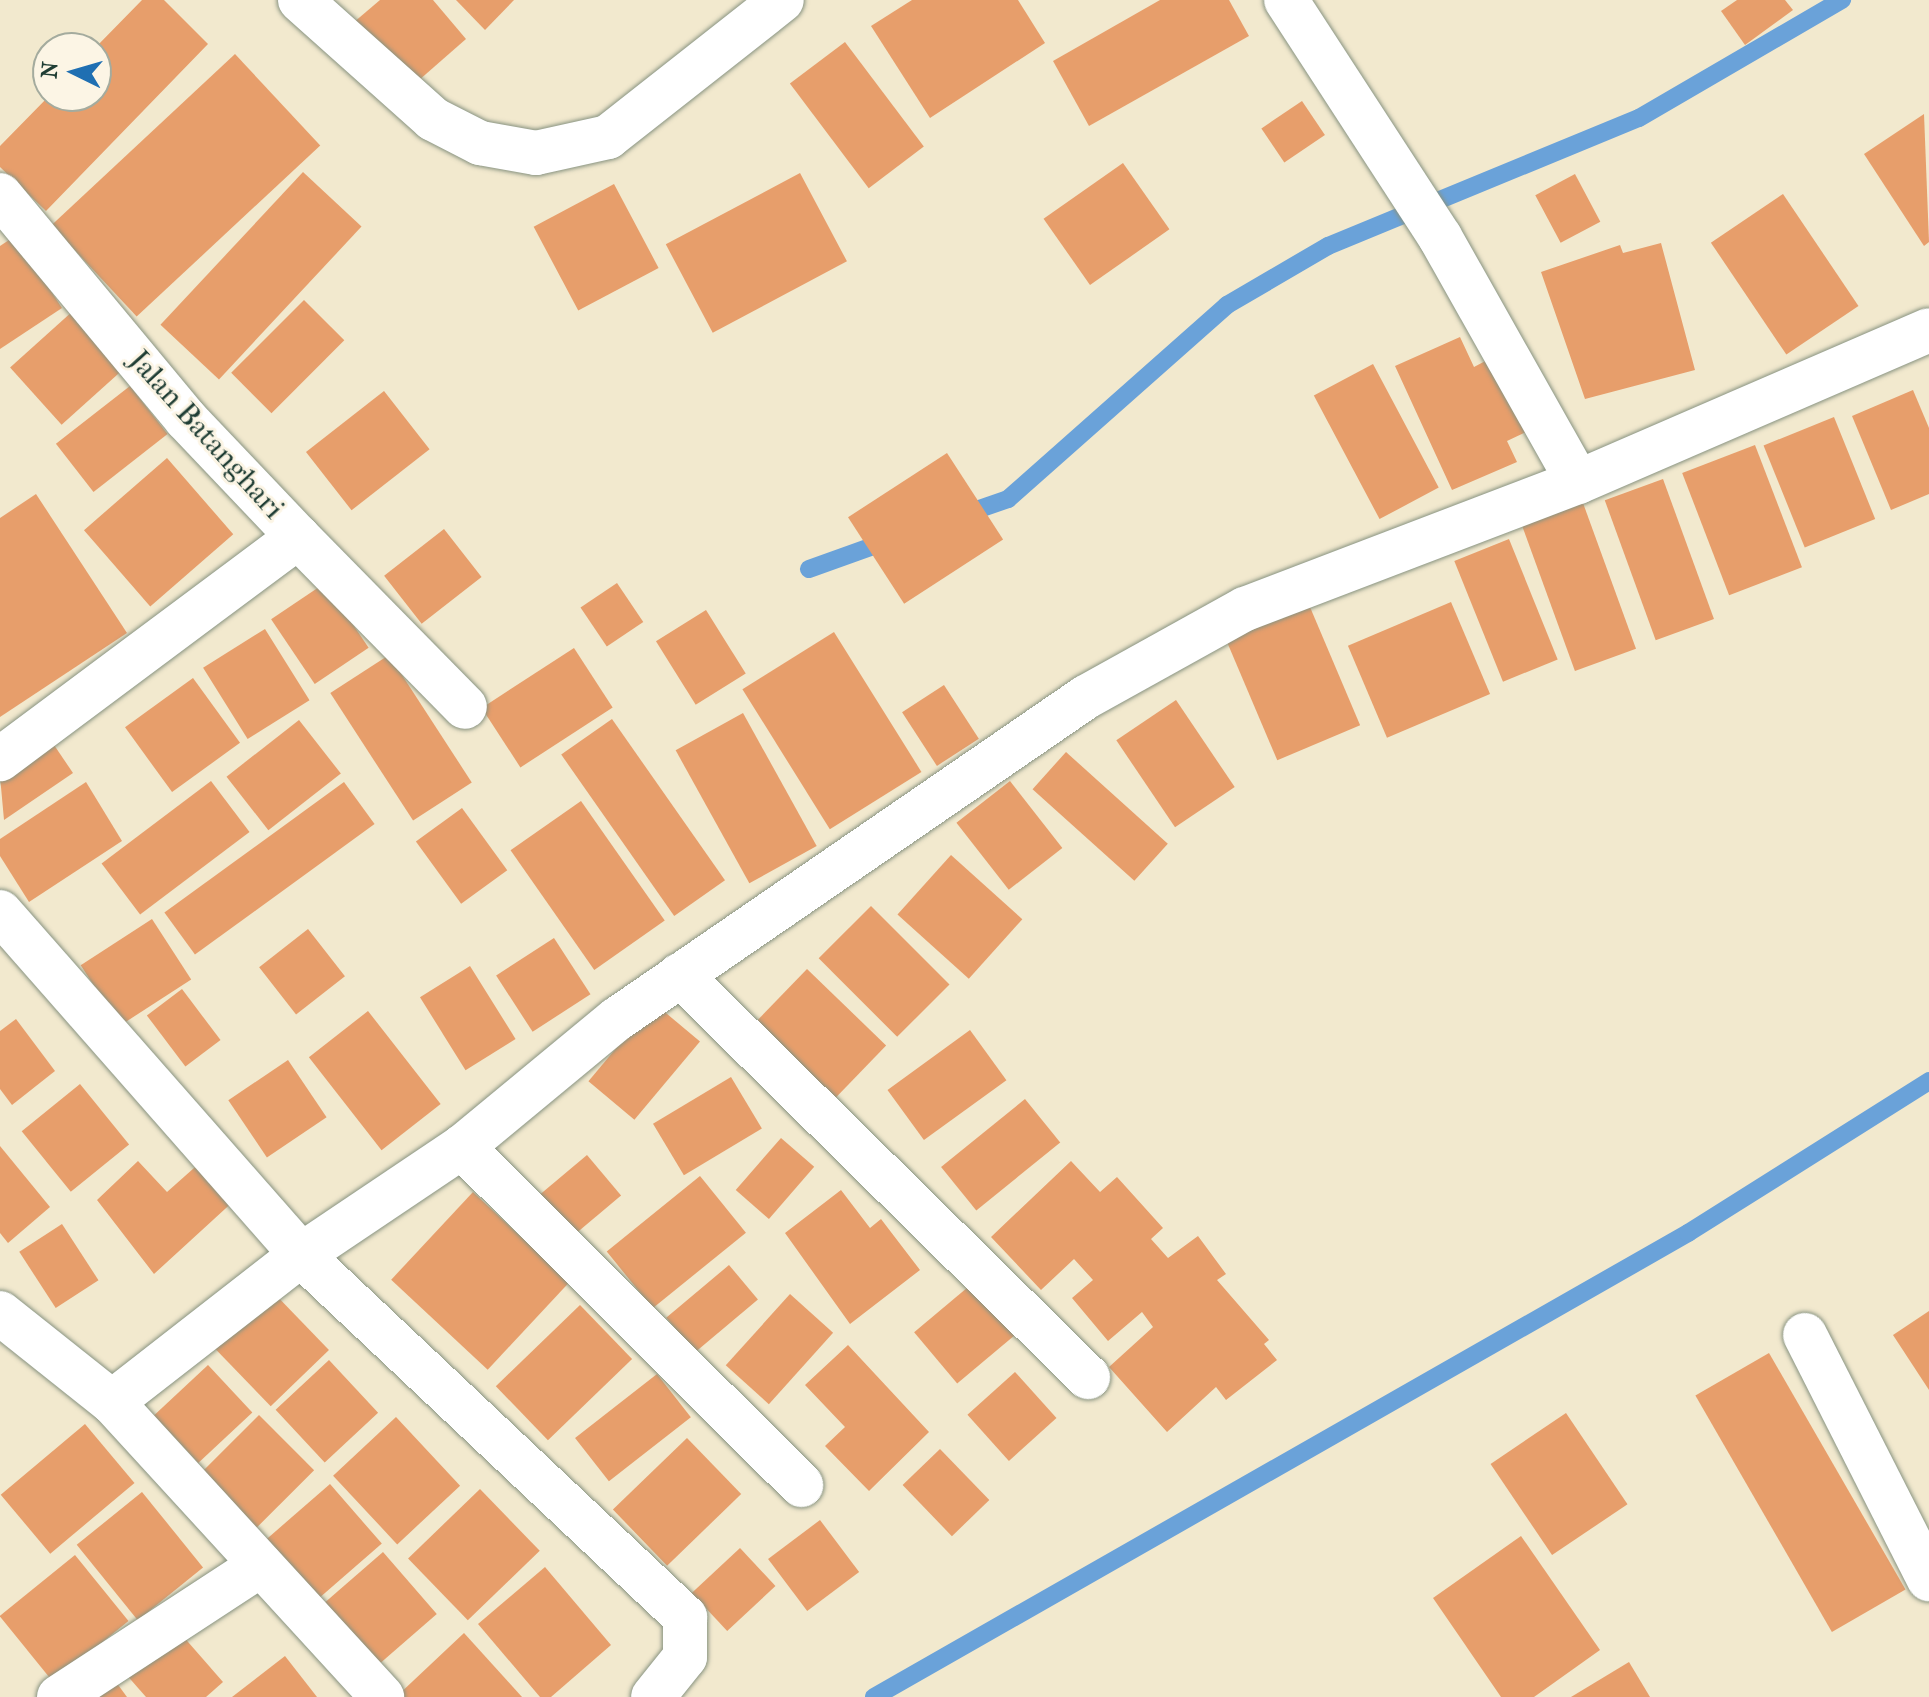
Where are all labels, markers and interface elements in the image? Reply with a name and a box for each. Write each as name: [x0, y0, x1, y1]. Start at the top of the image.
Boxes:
north arrow: [32, 32, 112, 112]
text: N: [36, 61, 64, 80]
street label: Jalan Batanghari: [121, 343, 291, 527]

